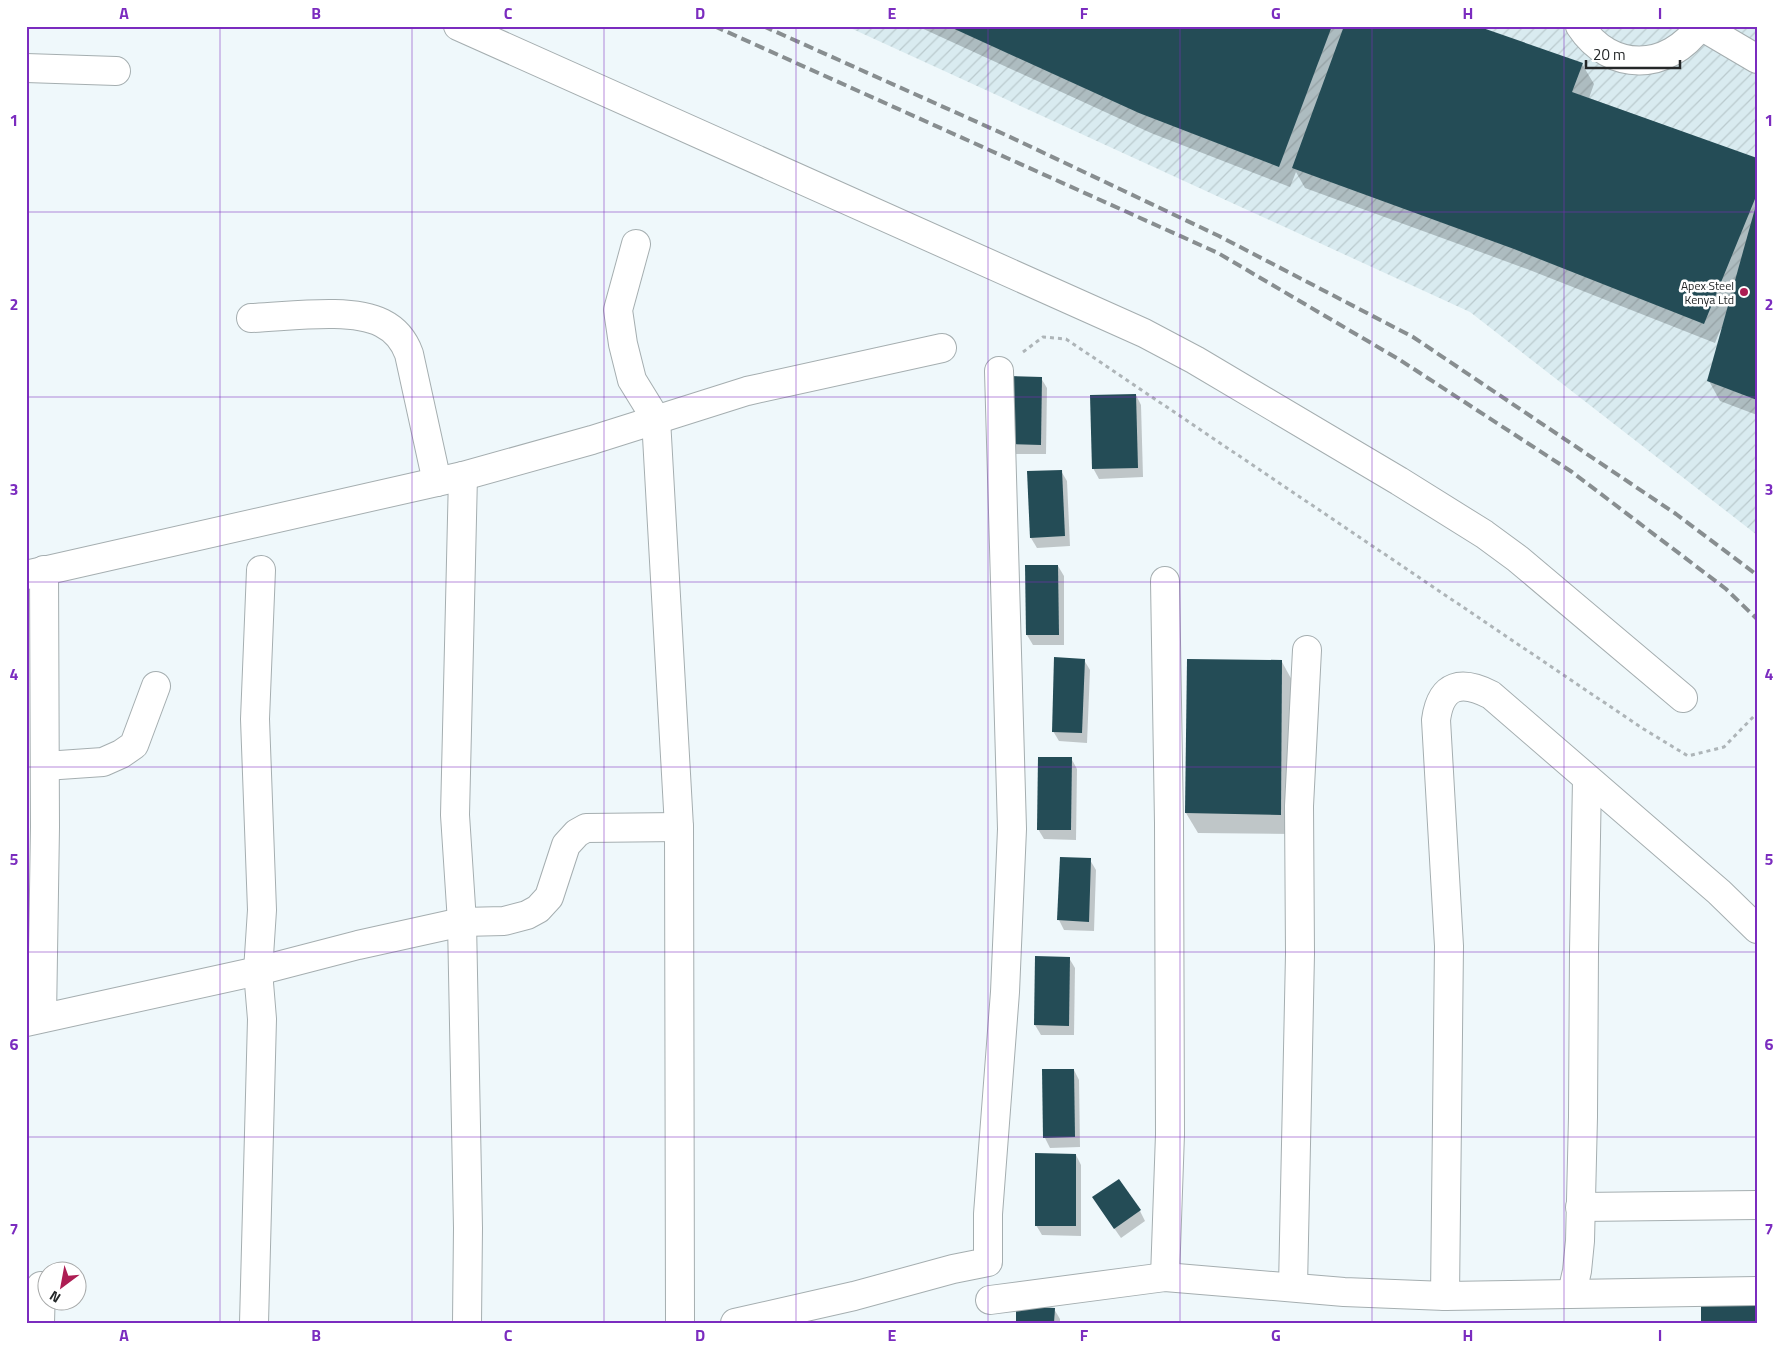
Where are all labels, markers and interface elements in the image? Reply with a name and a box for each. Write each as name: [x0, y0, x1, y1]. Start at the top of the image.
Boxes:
text: A: [119, 1, 129, 25]
text: B: [311, 1, 321, 25]
text: C: [504, 1, 513, 25]
text: D: [695, 1, 705, 25]
text: E: [888, 1, 897, 25]
text: F: [1080, 1, 1089, 25]
text: G: [1271, 1, 1281, 25]
text: H: [1463, 1, 1473, 25]
text: I: [1658, 1, 1662, 25]
scale bar: [1586, 38, 1679, 70]
text: 20 m: [1593, 43, 1626, 66]
text: 1: [10, 108, 18, 132]
text: 1: [1765, 108, 1773, 132]
place label: Apex Steel Kenya Ltd: [1681, 276, 1734, 309]
marker: Apex Steel Kenya Ltd: [1738, 286, 1750, 298]
text: 2: [10, 292, 18, 316]
text: 2: [1765, 292, 1773, 316]
text: 3: [10, 477, 18, 501]
text: 3: [1765, 477, 1773, 501]
text: 4: [10, 662, 19, 686]
text: 4: [1765, 662, 1774, 686]
text: 5: [10, 847, 19, 871]
text: 5: [1765, 847, 1774, 871]
text: 6: [10, 1032, 19, 1056]
text: 6: [1765, 1032, 1774, 1056]
text: 7: [10, 1217, 18, 1241]
text: 7: [1765, 1217, 1773, 1241]
north arrow: [38, 1262, 88, 1312]
text: N: [45, 1286, 65, 1309]
text: A: [119, 1323, 129, 1347]
text: B: [311, 1323, 321, 1347]
text: C: [504, 1323, 513, 1347]
text: D: [695, 1323, 705, 1347]
text: E: [888, 1323, 897, 1347]
text: F: [1080, 1323, 1089, 1347]
text: G: [1271, 1323, 1281, 1347]
text: H: [1463, 1323, 1473, 1347]
text: I: [1658, 1323, 1662, 1347]

